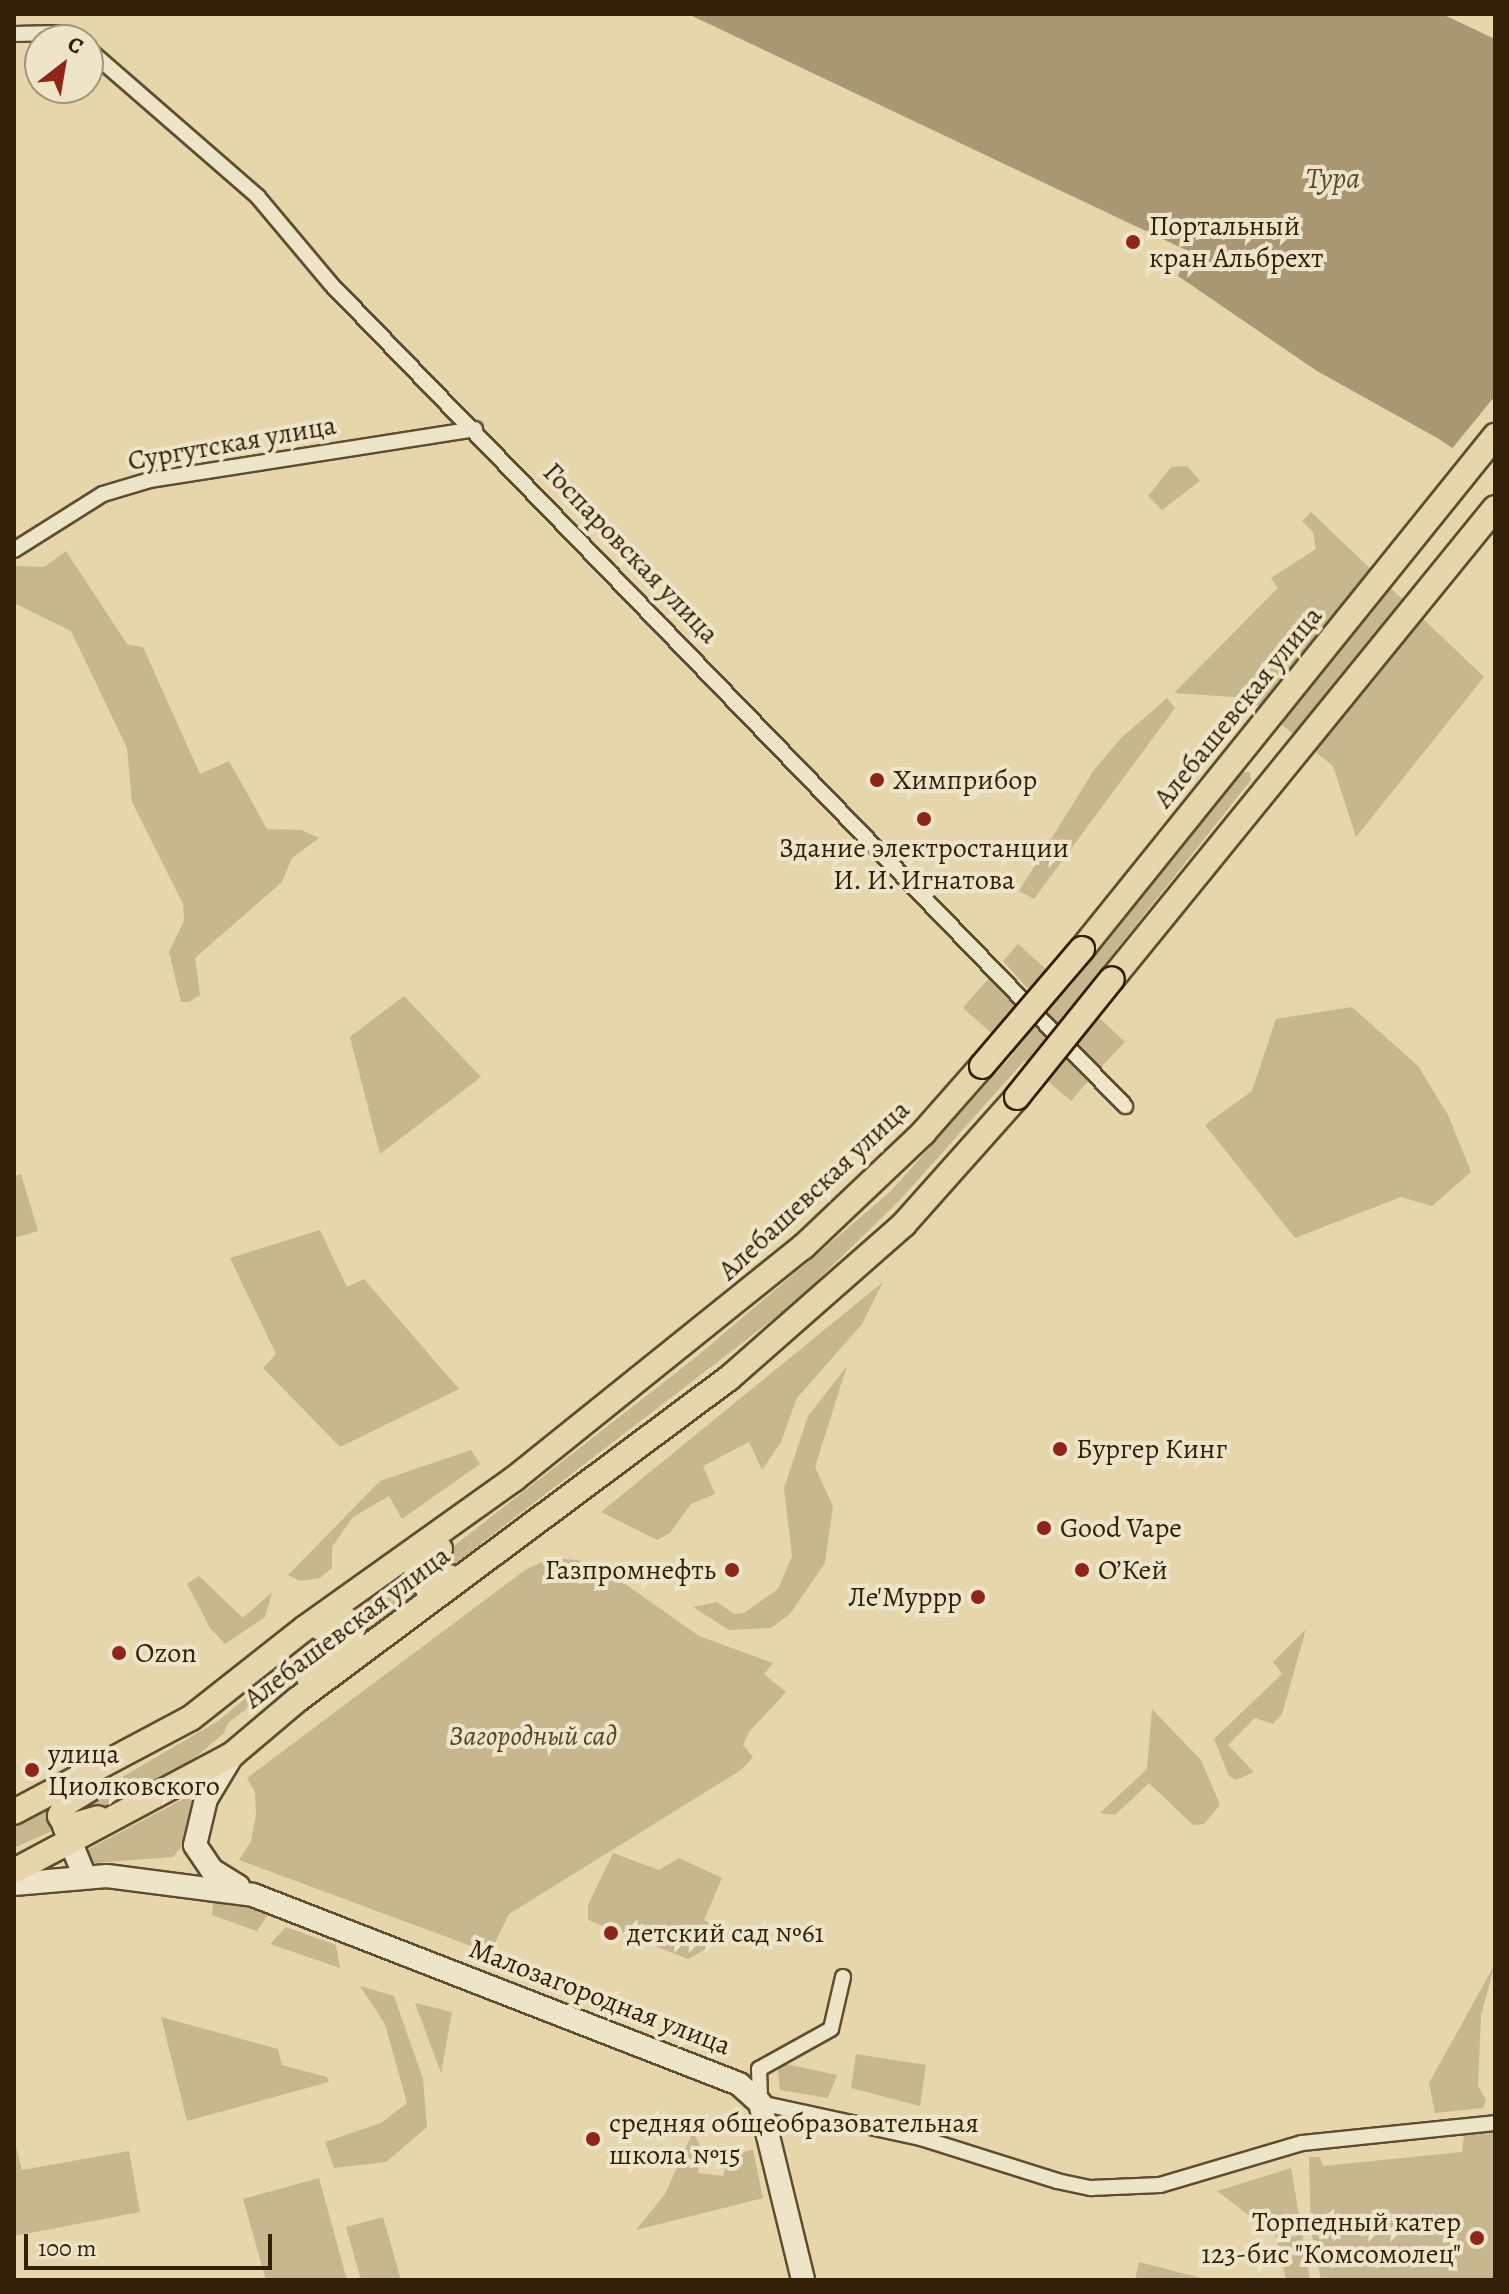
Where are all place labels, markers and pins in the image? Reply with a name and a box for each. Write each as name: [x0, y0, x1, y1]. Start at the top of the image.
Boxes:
place label: Портальный кран Альбрехт: [1149, 209, 1323, 275]
marker: Портальный кран Альбрехт: [1124, 233, 1142, 251]
place label: Химприбор: [893, 763, 1037, 797]
marker: Химприбор: [868, 771, 886, 789]
marker: Здание электростанции И. И. Игнатова: [915, 810, 933, 828]
place label: Здание электростанции И. И. Игнатова: [779, 831, 1069, 897]
place label: Бургер Кинг: [1076, 1432, 1227, 1466]
marker: Бургер Кинг: [1051, 1440, 1069, 1458]
place label: Good Vape: [1060, 1511, 1182, 1545]
marker: Good Vape: [1035, 1519, 1053, 1537]
place label: Газпромнефть: [545, 1553, 716, 1587]
place label: О’Кей: [1098, 1553, 1168, 1587]
marker: Газпромнефть: [723, 1561, 741, 1579]
marker: О’Кей: [1073, 1561, 1091, 1579]
place label: Ле'Муррр: [848, 1580, 962, 1614]
marker: Ле'Муррр: [969, 1588, 987, 1606]
place label: Ozon: [135, 1636, 197, 1670]
marker: Ozon: [110, 1644, 128, 1662]
place label: улица Циолковского: [48, 1737, 220, 1803]
marker: улица Циолковского: [23, 1761, 41, 1779]
place label: детский сад №61: [627, 1916, 824, 1950]
marker: детский сад №61: [602, 1924, 620, 1942]
place label: средняя общеобразовательная школа №15: [609, 2106, 979, 2172]
marker: средняя общеобразовательная школа №15: [584, 2130, 602, 2148]
place label: Торпедный катер 123-бис "Комсомолец": [1201, 2205, 1461, 2271]
marker: Торпедный катер 123-бис "Комсомолец": [1468, 2229, 1486, 2247]

